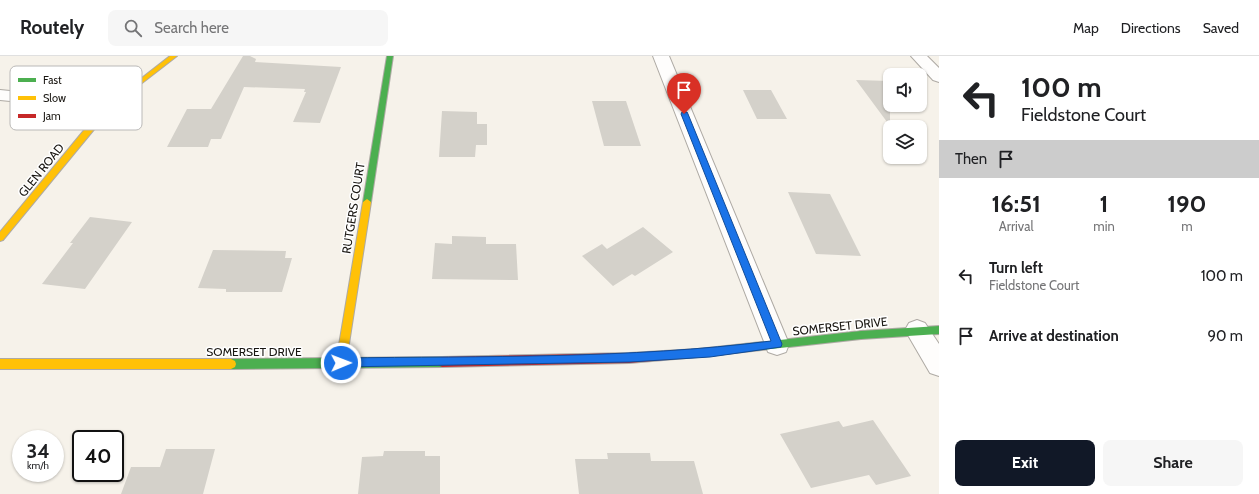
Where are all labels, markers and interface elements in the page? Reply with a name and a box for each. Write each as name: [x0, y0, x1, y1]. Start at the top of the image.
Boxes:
search box: [108, 10, 388, 46]
text: Routely: [20, 16, 84, 39]
icon: search: [122, 17, 144, 39]
text: Search here: [154, 19, 229, 37]
text: Map: [1073, 19, 1099, 37]
text: Directions: [1121, 19, 1181, 37]
text: Saved: [1203, 19, 1239, 37]
legend: [10, 66, 142, 130]
map controls: [883, 68, 927, 164]
button: sound: [883, 68, 927, 112]
text: 100 m: [1021, 70, 1102, 104]
icon: left: [955, 72, 1007, 124]
text: Fast: [43, 73, 62, 87]
pin: [667, 73, 701, 114]
icon: arrive: [673, 79, 695, 101]
text: Slow: [43, 91, 66, 105]
text: Fieldstone Court: [1021, 104, 1146, 126]
text: Jam: [42, 109, 61, 123]
button: layers: [883, 120, 927, 164]
street label: GLEN ROAD: [15, 140, 67, 200]
icon: arrive: [995, 148, 1017, 170]
text: Then: [955, 150, 987, 168]
street label: RUTGERS COURT: [338, 161, 368, 255]
text: 16:51: [991, 189, 1041, 218]
text: 1: [1100, 189, 1108, 218]
text: 190: [1167, 189, 1207, 218]
text: Arrival: [999, 218, 1033, 234]
text: min: [1093, 218, 1115, 234]
text: m: [1181, 218, 1193, 234]
text: Turn left: [989, 259, 1043, 277]
icon: left: [955, 265, 977, 287]
text: 100 m: [1201, 267, 1243, 285]
text: Fieldstone Court: [989, 277, 1079, 293]
street label: SOMERSET DRIVE: [792, 314, 889, 338]
icon: arrive: [955, 325, 977, 347]
text: Arrive at destination: [989, 327, 1119, 345]
text: 90 m: [1207, 327, 1243, 345]
position arrow: [320, 342, 362, 384]
street label: SOMERSET DRIVE: [206, 344, 302, 359]
speed limit sign: 40: [72, 430, 124, 482]
text: 34: [26, 439, 50, 463]
button: Exit: [955, 440, 1095, 486]
button: Share: [1103, 440, 1243, 486]
text: km/h: [27, 459, 49, 472]

